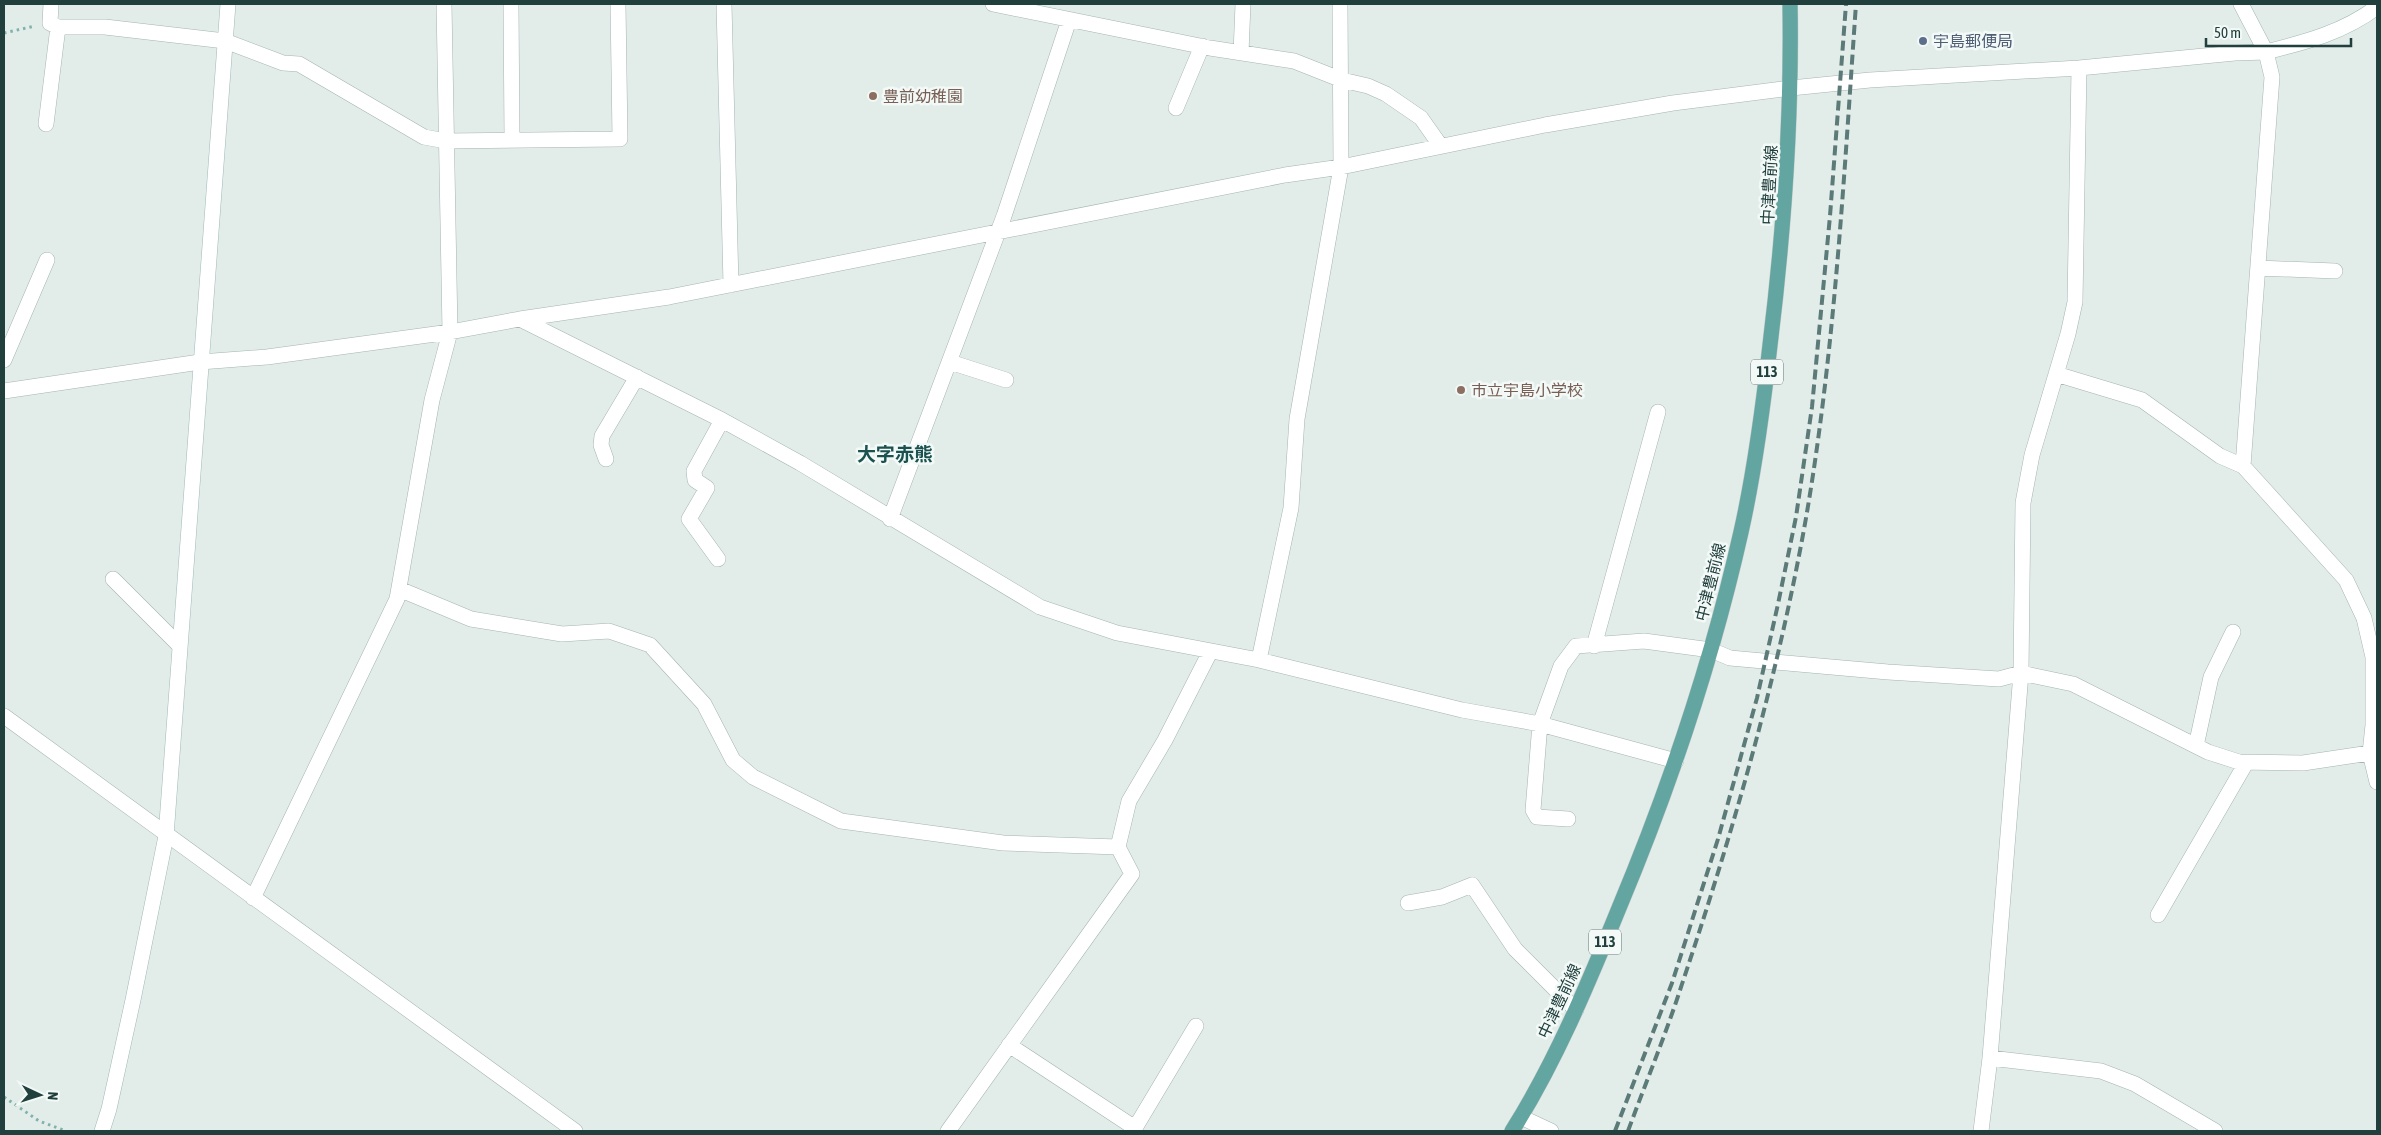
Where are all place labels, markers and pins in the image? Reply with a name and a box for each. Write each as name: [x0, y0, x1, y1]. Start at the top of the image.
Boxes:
place label: 宇島郵便局: [1933, 32, 2013, 50]
marker: 宇島郵便局: [1917, 35, 1929, 47]
place label: 豊前幼稚園: [883, 87, 963, 105]
marker: 豊前幼稚園: [867, 90, 879, 102]
place label: 市立宇島小学校: [1471, 381, 1583, 399]
marker: 市立宇島小学校: [1455, 384, 1467, 396]

